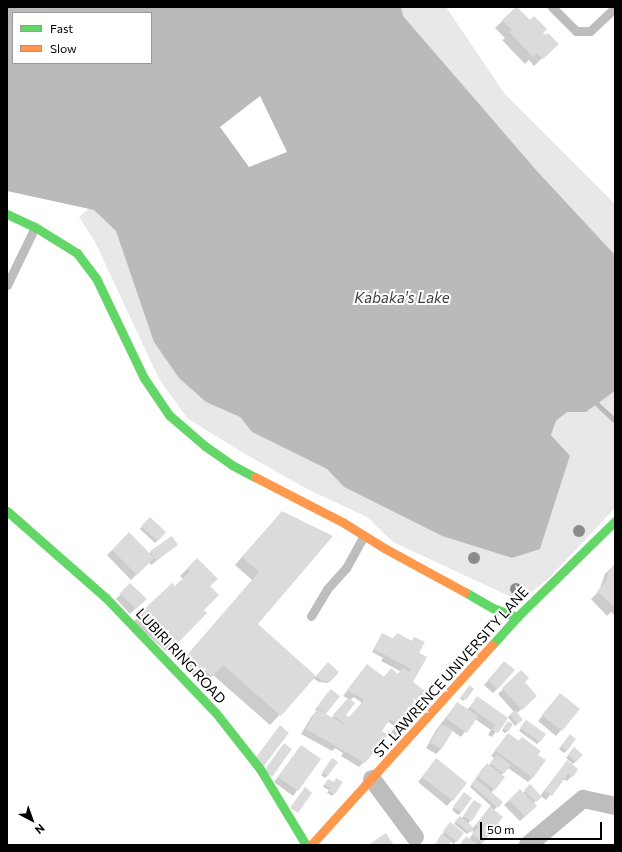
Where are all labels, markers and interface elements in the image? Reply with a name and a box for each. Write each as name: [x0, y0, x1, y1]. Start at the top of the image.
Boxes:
legend: [12, 12, 152, 64]
text: Fast: [50, 21, 73, 35]
text: Slow: [50, 41, 77, 55]
water label: Kabaka's Lake: [354, 289, 450, 307]
street label: ST. LAWRENCE UNIVERSITY LANE: [370, 583, 532, 761]
street label: LUBIRI RING ROAD: [133, 605, 229, 707]
north arrow: [12, 800, 52, 840]
scale bar: [482, 814, 604, 840]
text: N: [33, 822, 48, 837]
text: 50 m: [487, 822, 515, 836]

